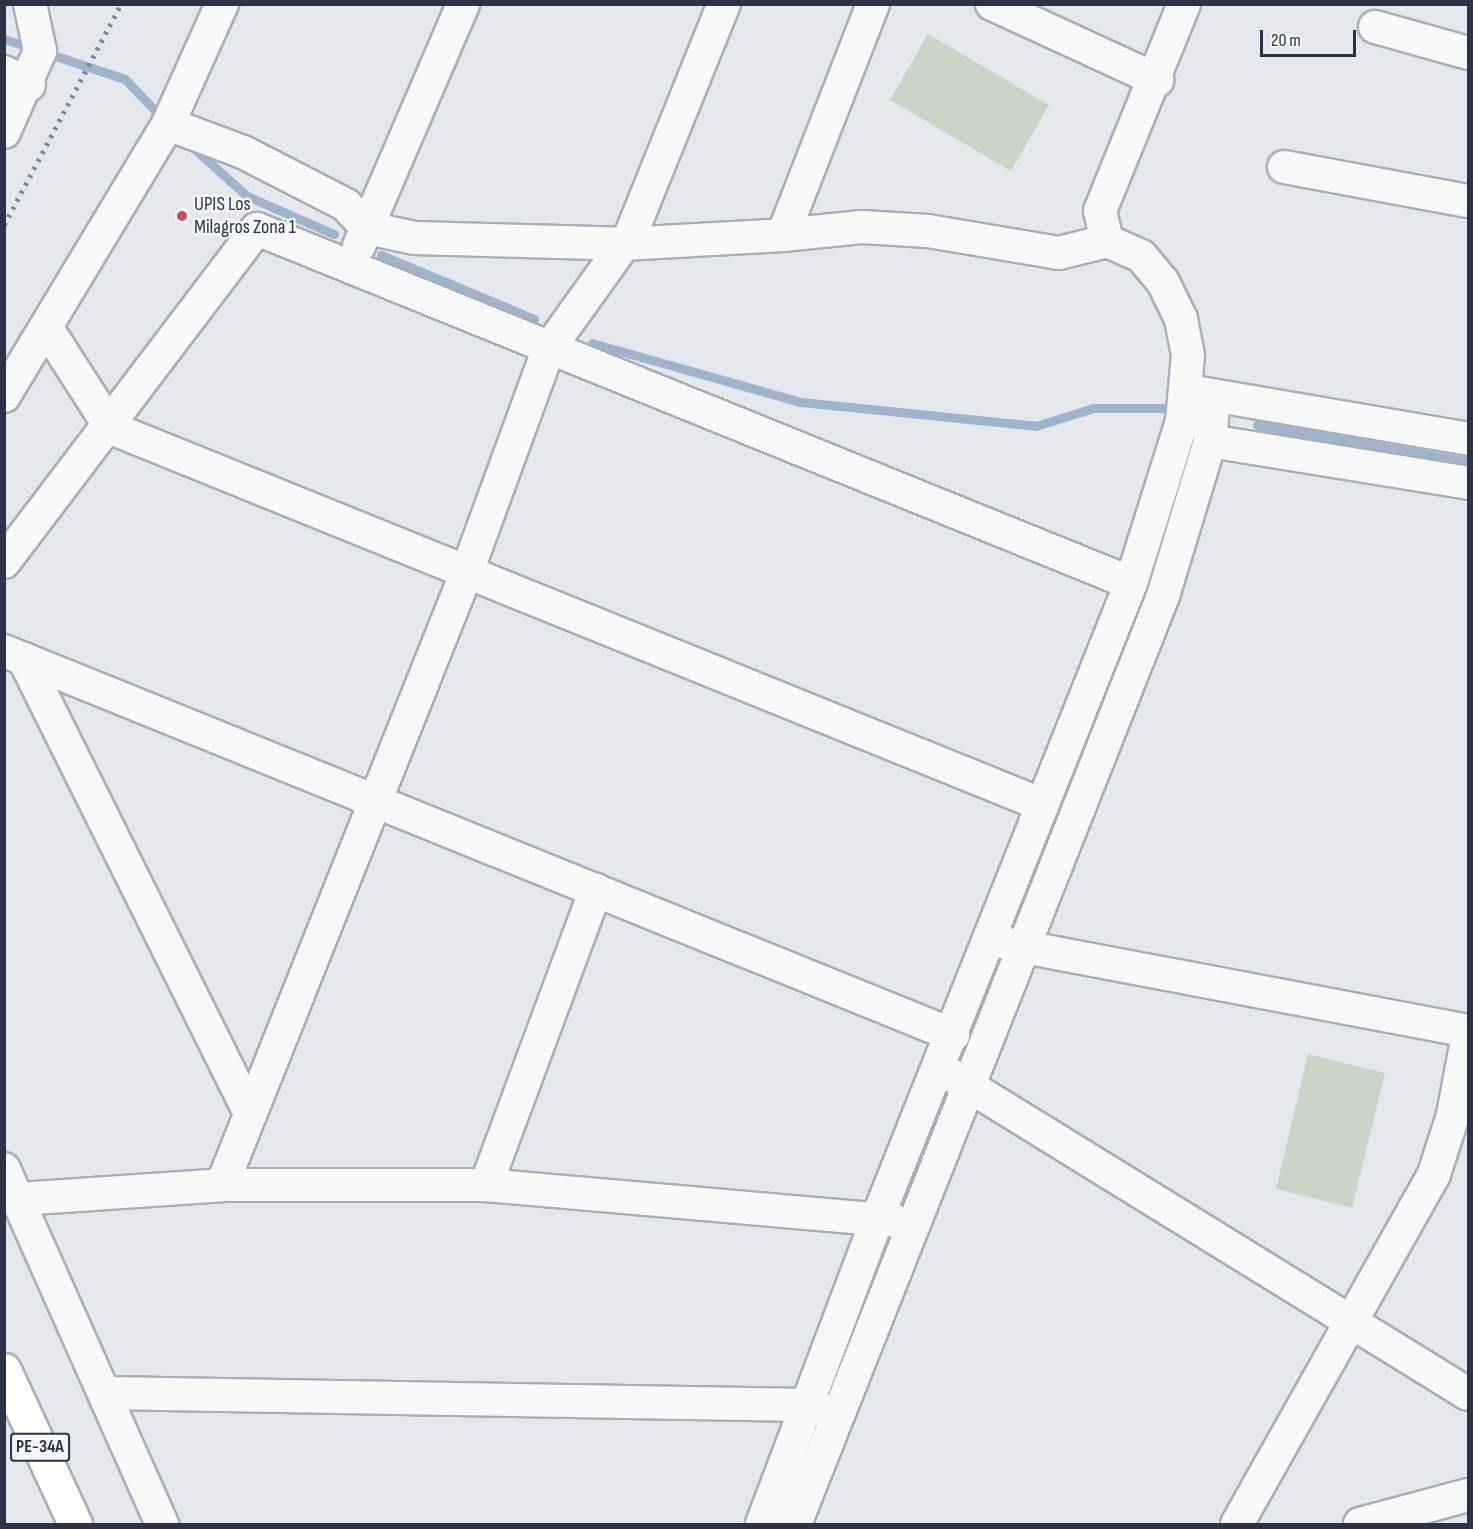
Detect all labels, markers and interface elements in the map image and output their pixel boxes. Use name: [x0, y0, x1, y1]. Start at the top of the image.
scale bar: [1263, 18, 1359, 56]
text: 20 m: [1271, 30, 1301, 51]
place label: UPIS Los Milagros Zona 1: [194, 192, 296, 239]
marker: UPIS Los Milagros Zona 1: [175, 209, 189, 223]
road number: PE-34A: [10, 1432, 70, 1462]

